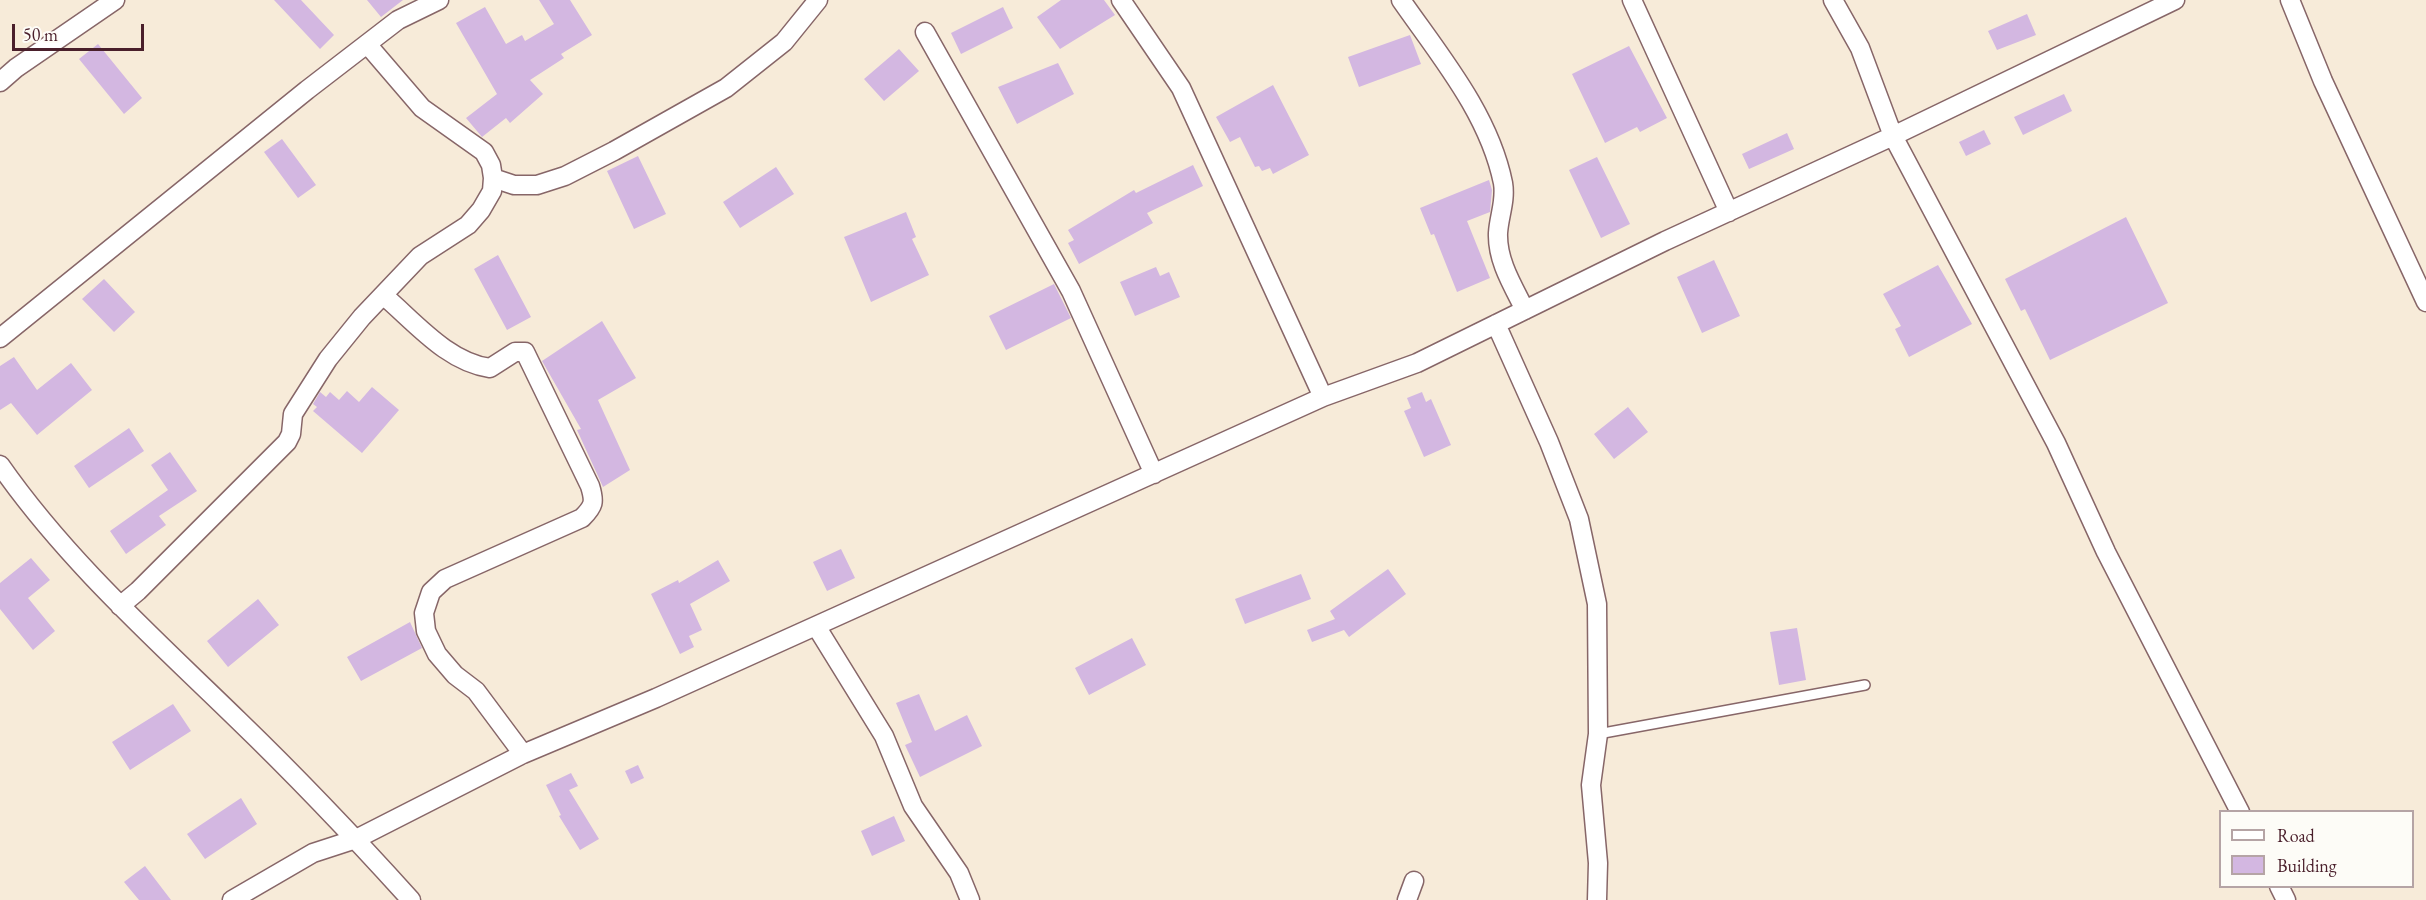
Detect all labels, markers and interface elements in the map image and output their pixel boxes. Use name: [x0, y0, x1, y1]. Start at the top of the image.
scale bar: [15, 12, 147, 50]
text: 50 m: [23, 23, 58, 46]
legend: [2219, 810, 2414, 888]
text: Road: [2277, 824, 2315, 847]
text: Building: [2277, 854, 2337, 877]

